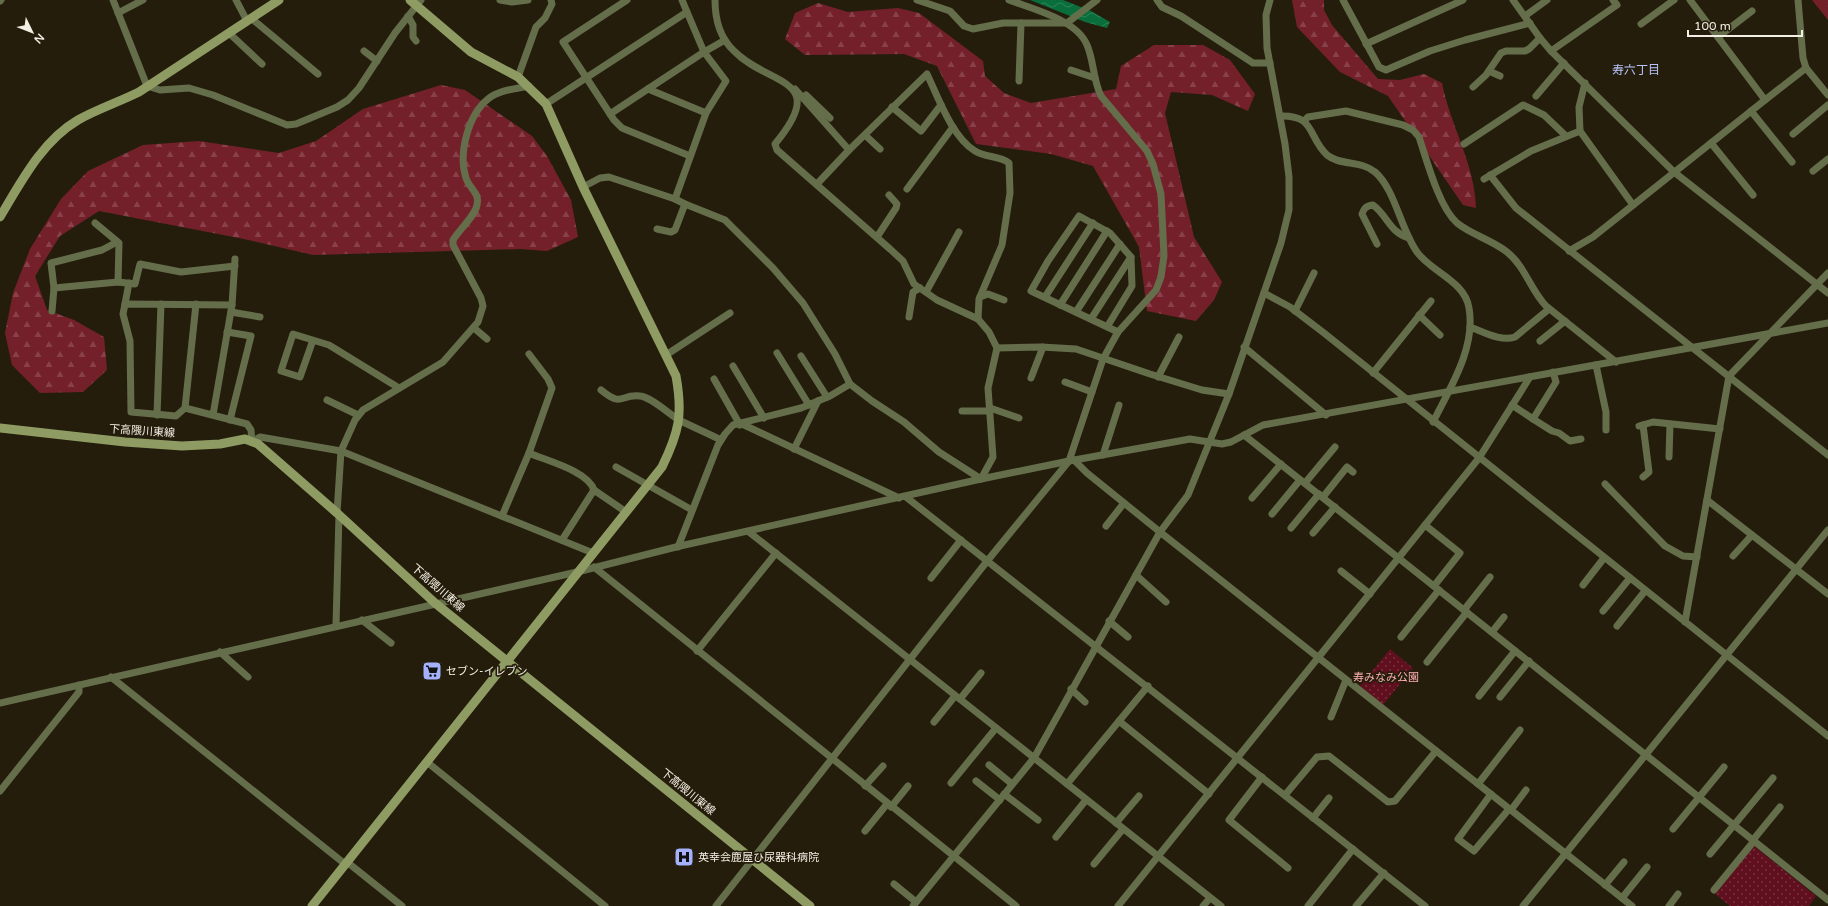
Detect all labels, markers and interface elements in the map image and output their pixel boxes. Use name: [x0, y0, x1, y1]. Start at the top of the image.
north arrow: [12, 12, 52, 52]
scale bar: [1688, 12, 1802, 38]
text: 100 m: [1694, 19, 1731, 33]
text: N: [31, 31, 47, 46]
district label: 寿六丁目: [1612, 63, 1660, 77]
street label: 下高隈川東線: [109, 422, 175, 440]
street label: 下高隈川東線: [409, 561, 467, 615]
supermarket icon: セブン-イレブン: [421, 660, 443, 682]
place label: セブン-イレブン: [446, 665, 528, 678]
park label: 寿みなみ公園: [1353, 671, 1419, 684]
street label: 下高隈川東線: [658, 766, 718, 818]
hospital icon: 英幸会鹿屋ひ尿器科病院: [673, 846, 695, 868]
place label: 英幸会鹿屋ひ尿器科病院: [698, 851, 819, 864]

